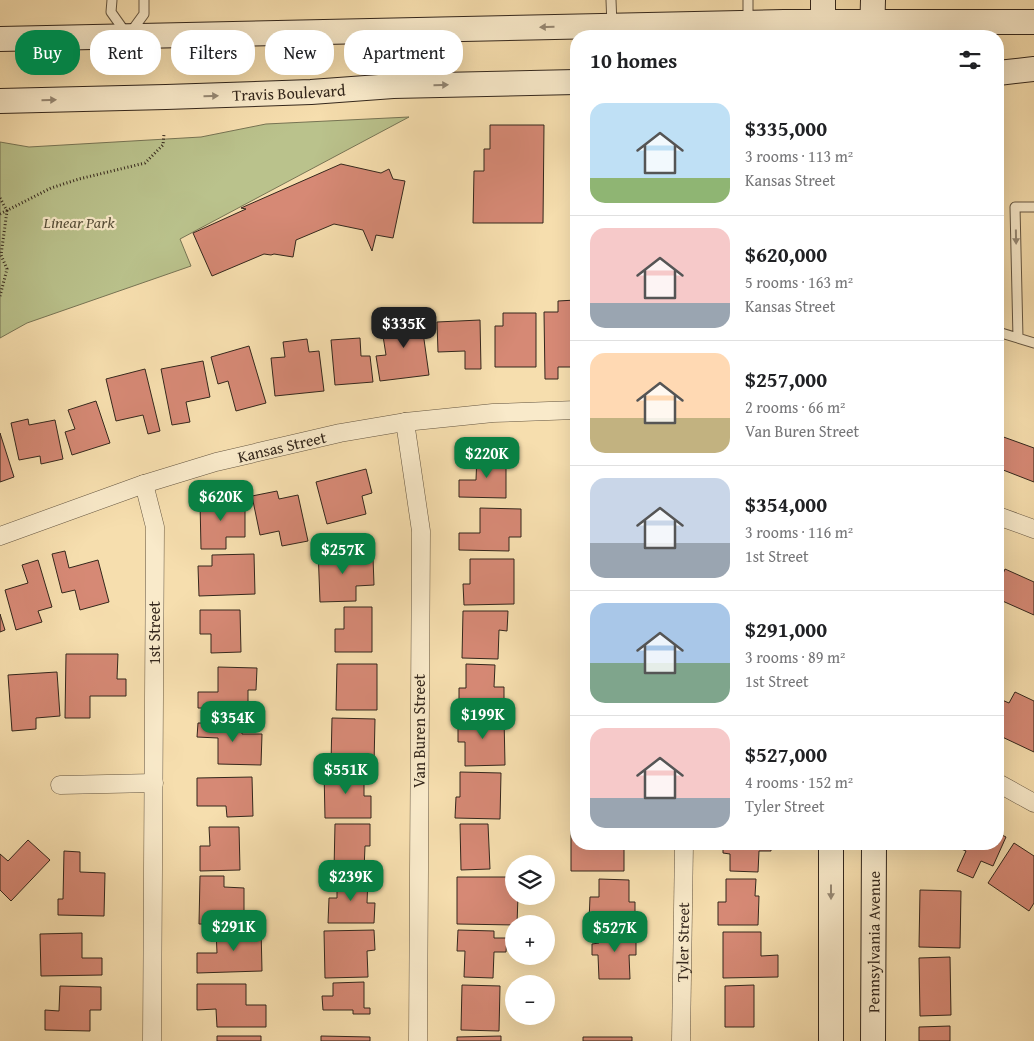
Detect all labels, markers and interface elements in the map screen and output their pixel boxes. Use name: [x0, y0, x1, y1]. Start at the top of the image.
one-way arrow: [538, 23, 554, 31]
chip: Buy: [15, 30, 80, 75]
chip: Rent: [90, 30, 161, 75]
chip: Filters: [171, 30, 255, 75]
chip: New: [265, 30, 334, 75]
chip: Apartment: [344, 30, 463, 75]
text: 10 homes: [590, 45, 677, 76]
icon: filters: [956, 46, 984, 74]
street label: Travis Boulevard: [232, 77, 347, 107]
one-way arrow: [434, 81, 450, 89]
one-way arrow: [203, 91, 219, 99]
one-way arrow: [41, 96, 57, 104]
text: $335,000: [745, 113, 827, 144]
icon: home: [630, 123, 690, 183]
text: 3 rooms · 113 m²: [745, 144, 853, 168]
text: Kansas Street: [745, 168, 835, 192]
park label: Linear Park: [43, 210, 115, 234]
one-way arrow: [1012, 230, 1020, 246]
text: $620,000: [745, 239, 827, 270]
icon: home: [630, 248, 690, 308]
text: 5 rooms · 163 m²: [745, 270, 853, 294]
text: Kansas Street: [745, 294, 835, 318]
pin: $335K: [369, 306, 439, 349]
text: $335K: [382, 311, 426, 335]
text: $257,000: [745, 364, 827, 395]
icon: home: [630, 373, 690, 433]
text: 2 rooms · 66 m²: [745, 395, 845, 419]
text: Van Buren Street: [745, 419, 859, 443]
street label: Kansas Street: [235, 425, 329, 469]
pin: $220K: [452, 436, 522, 479]
text: $220K: [465, 441, 509, 465]
pin: $620K: [186, 480, 256, 522]
text: $620K: [199, 484, 243, 508]
text: $354,000: [745, 489, 827, 520]
icon: home: [630, 498, 690, 558]
text: 3 rooms · 116 m²: [745, 520, 853, 544]
pin: $257K: [308, 532, 378, 575]
text: $257K: [321, 537, 365, 561]
text: 1st Street: [745, 544, 809, 568]
street label: 1st Street: [142, 601, 166, 665]
text: $291,000: [745, 614, 827, 645]
icon: home: [630, 623, 690, 683]
text: 3 rooms · 89 m²: [745, 645, 845, 669]
text: 1st Street: [745, 669, 809, 693]
street label: Van Buren Street: [407, 674, 431, 788]
pin: $199K: [448, 698, 518, 740]
pin: $354K: [198, 700, 268, 743]
text: $199K: [461, 702, 505, 726]
text: $354K: [211, 705, 255, 729]
text: $527,000: [745, 739, 827, 770]
icon: home: [630, 748, 690, 808]
pin: $551K: [311, 752, 381, 795]
text: $551K: [324, 757, 368, 781]
text: 4 rooms · 152 m²: [745, 770, 853, 794]
text: Tyler Street: [745, 794, 825, 818]
map controls: [505, 855, 555, 1025]
button: layers: [505, 855, 555, 905]
pin: $239K: [316, 860, 386, 902]
text: $239K: [329, 864, 373, 888]
street label: Pennsylvania Avenue: [861, 871, 886, 1013]
one-way arrow: [827, 885, 835, 901]
street label: Tyler Street: [670, 902, 695, 982]
pin: $291K: [199, 910, 269, 952]
pin: $527K: [580, 910, 650, 953]
text: $291K: [212, 914, 256, 938]
button: +: [505, 915, 555, 965]
text: $527K: [593, 915, 637, 939]
button: −: [505, 975, 555, 1025]

